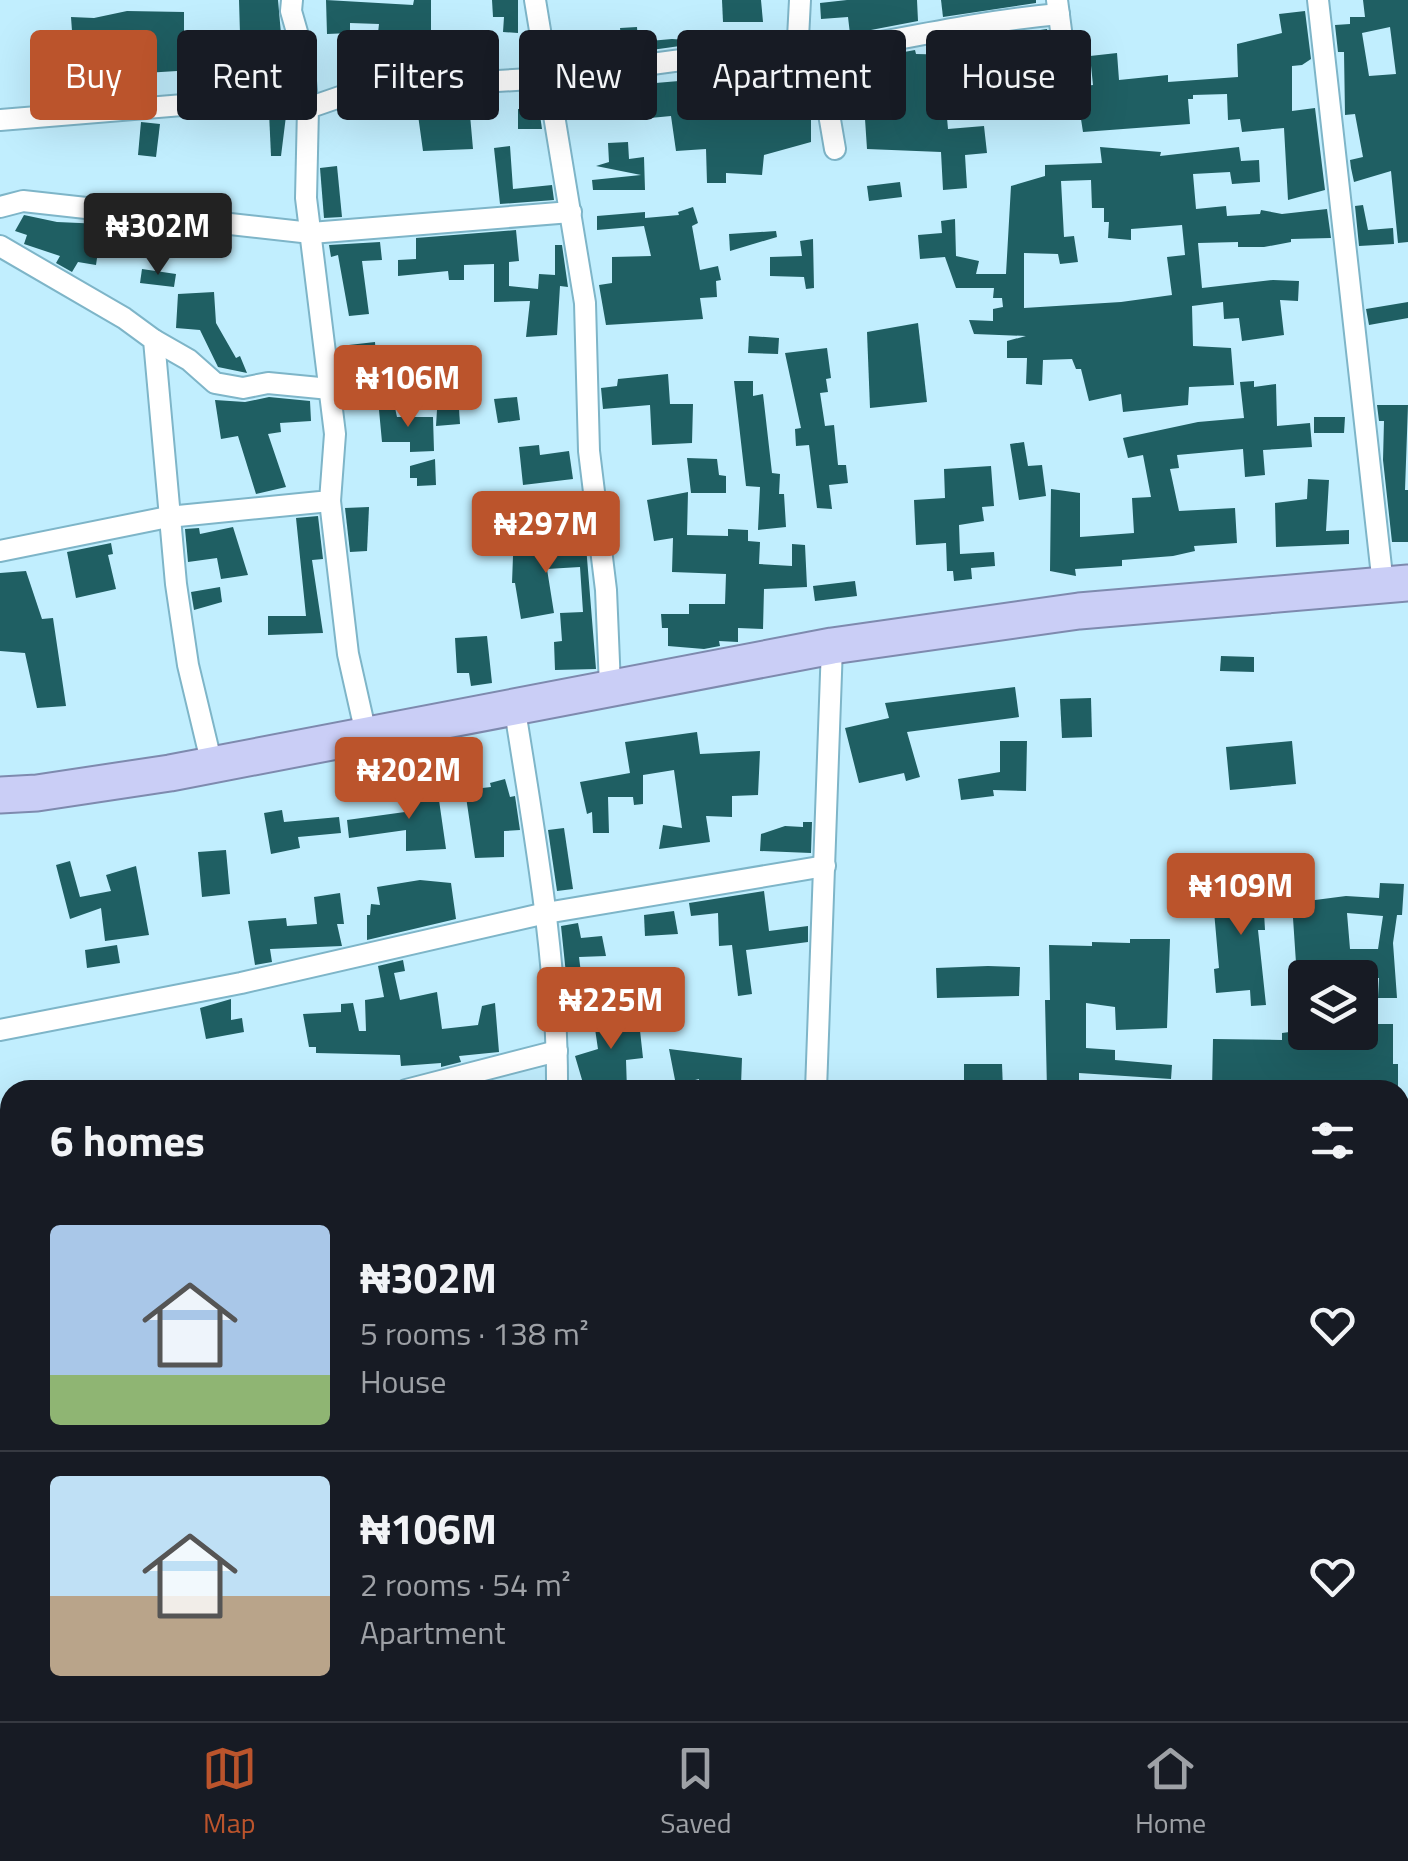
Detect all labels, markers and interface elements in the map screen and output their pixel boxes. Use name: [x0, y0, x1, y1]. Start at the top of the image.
chip: Buy: [30, 30, 157, 120]
chip: Rent: [177, 30, 317, 120]
chip: Filters: [337, 30, 499, 120]
chip: New: [519, 30, 657, 120]
chip: Apartment: [677, 30, 906, 120]
chip: House: [926, 30, 1091, 120]
pin: ₦302M: [88, 193, 228, 278]
text: ₦302M: [106, 201, 210, 249]
pin: ₦106M: [338, 345, 478, 430]
text: ₦106M: [356, 353, 460, 401]
pin: ₦297M: [476, 491, 616, 576]
text: ₦297M: [494, 499, 598, 547]
pin: ₦202M: [339, 737, 479, 822]
text: ₦202M: [357, 745, 461, 793]
pin: ₦109M: [1171, 853, 1311, 938]
text: ₦109M: [1189, 861, 1293, 909]
map controls: [1288, 960, 1378, 1050]
button: layers: [1288, 960, 1378, 1050]
pin: ₦225M: [541, 967, 681, 1052]
text: ₦225M: [559, 975, 663, 1023]
text: 6 homes: [50, 1108, 205, 1172]
icon: filters: [1305, 1113, 1360, 1168]
text: ₦302M: [360, 1245, 497, 1309]
icon: home: [130, 1265, 250, 1385]
icon: heart: [1305, 1298, 1360, 1353]
text: 5 rooms · 138 m²: [360, 1309, 589, 1357]
text: House: [360, 1357, 446, 1405]
text: ₦106M: [360, 1496, 497, 1560]
icon: home: [130, 1516, 250, 1636]
icon: heart: [1305, 1549, 1360, 1604]
text: 2 rooms · 54 m²: [360, 1560, 571, 1608]
text: Apartment: [360, 1608, 506, 1656]
tab: Map: [202, 1741, 257, 1844]
tab: Saved: [660, 1741, 732, 1844]
tab: Home: [1135, 1741, 1206, 1844]

